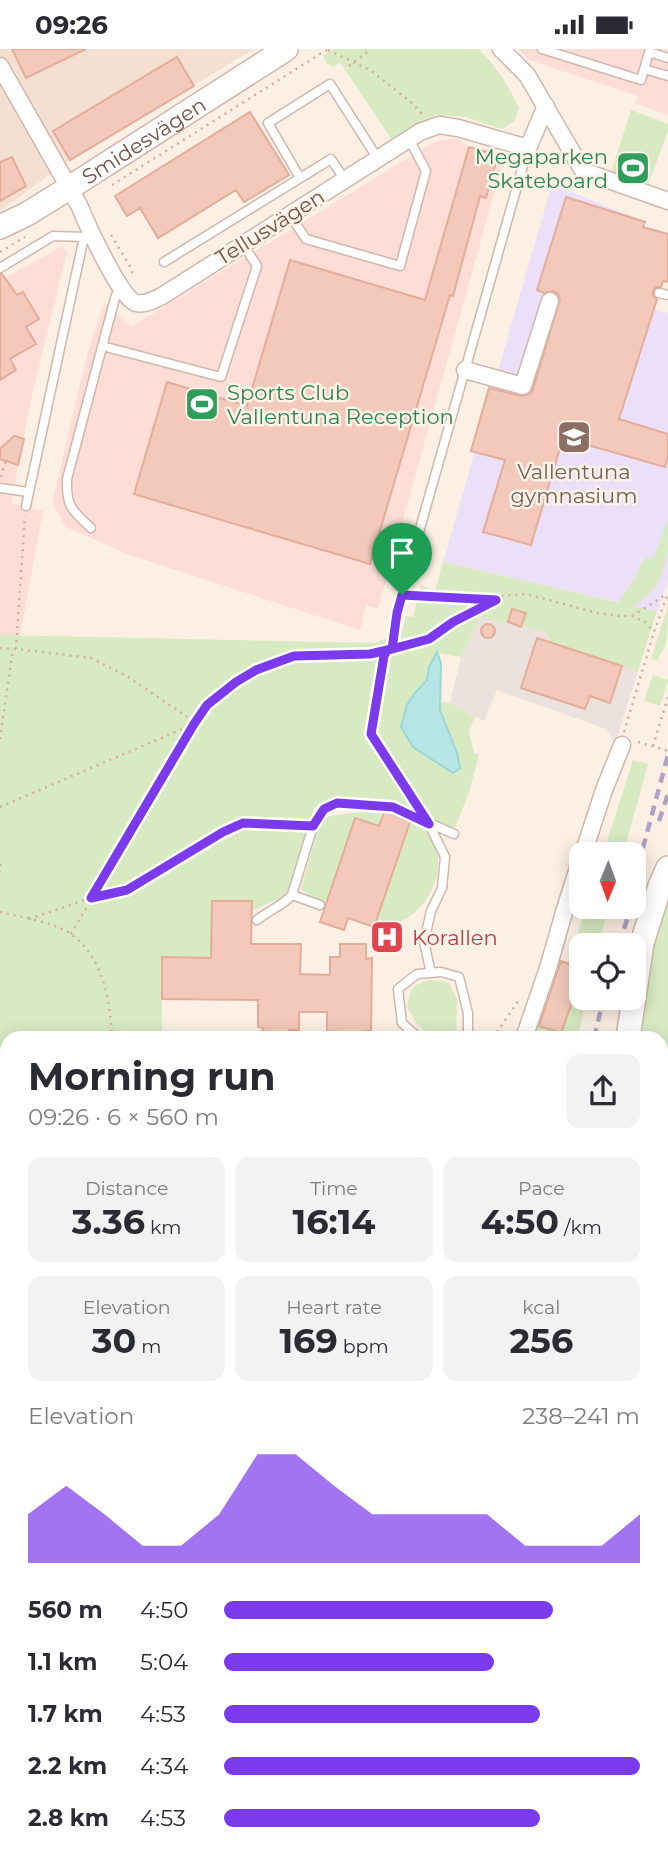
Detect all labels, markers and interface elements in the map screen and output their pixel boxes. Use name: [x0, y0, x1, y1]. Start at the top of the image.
text: 09:26: [35, 9, 108, 41]
street label: Smidesvägen: [77, 91, 210, 189]
place label: Megaparken Skateboard: [475, 144, 608, 193]
sports icon: Megaparken Skateboard: [614, 149, 652, 187]
street label: Tellusvägen: [211, 184, 329, 270]
place label: Sports Club Vallentuna Reception: [227, 380, 454, 429]
sports icon: Sports Club Vallentuna Reception: [183, 385, 221, 423]
school or university icon: Vallentuna gymnasium: [555, 418, 593, 456]
place label: Vallentuna gymnasium: [511, 459, 637, 508]
pin: [372, 523, 432, 595]
icon: arrive: [383, 534, 421, 572]
north arrow: [569, 842, 646, 919]
map controls: [569, 842, 646, 1010]
hospital icon: Korallen: [368, 918, 406, 956]
place label: Korallen: [412, 925, 498, 950]
button: locate: [569, 933, 646, 1010]
text: Morning run: [28, 1053, 276, 1100]
button: share: [566, 1054, 640, 1128]
text: 09:26 · 6 × 560 m: [28, 1103, 219, 1131]
text: Distance: [85, 1177, 168, 1200]
text: Time: [310, 1177, 358, 1200]
text: Pace: [518, 1177, 565, 1200]
text: 3.36: [72, 1200, 145, 1243]
text: 16:14: [292, 1200, 376, 1243]
text: 4:50: [481, 1200, 559, 1243]
text: km: [145, 1216, 181, 1239]
text: /km: [559, 1216, 602, 1239]
text: Elevation: [83, 1296, 171, 1319]
text: Heart rate: [286, 1296, 382, 1319]
text: kcal: [522, 1296, 560, 1319]
text: 30: [92, 1319, 136, 1362]
text: 169: [279, 1319, 338, 1362]
text: 256: [509, 1319, 573, 1362]
text: m: [136, 1335, 161, 1358]
text: bpm: [338, 1335, 389, 1358]
text: Elevation: [28, 1402, 134, 1430]
text: 238–241 m: [522, 1402, 640, 1430]
text: 560 m: [28, 1596, 103, 1624]
text: 4:50: [140, 1596, 188, 1624]
text: 1.1 km: [28, 1648, 97, 1676]
text: 5:04: [140, 1648, 188, 1676]
text: 1.7 km: [28, 1700, 103, 1728]
text: 4:53: [140, 1700, 186, 1728]
text: 2.2 km: [28, 1752, 107, 1780]
text: 4:34: [140, 1752, 188, 1780]
text: 2.8 km: [28, 1804, 109, 1832]
text: 4:53: [140, 1804, 186, 1832]

